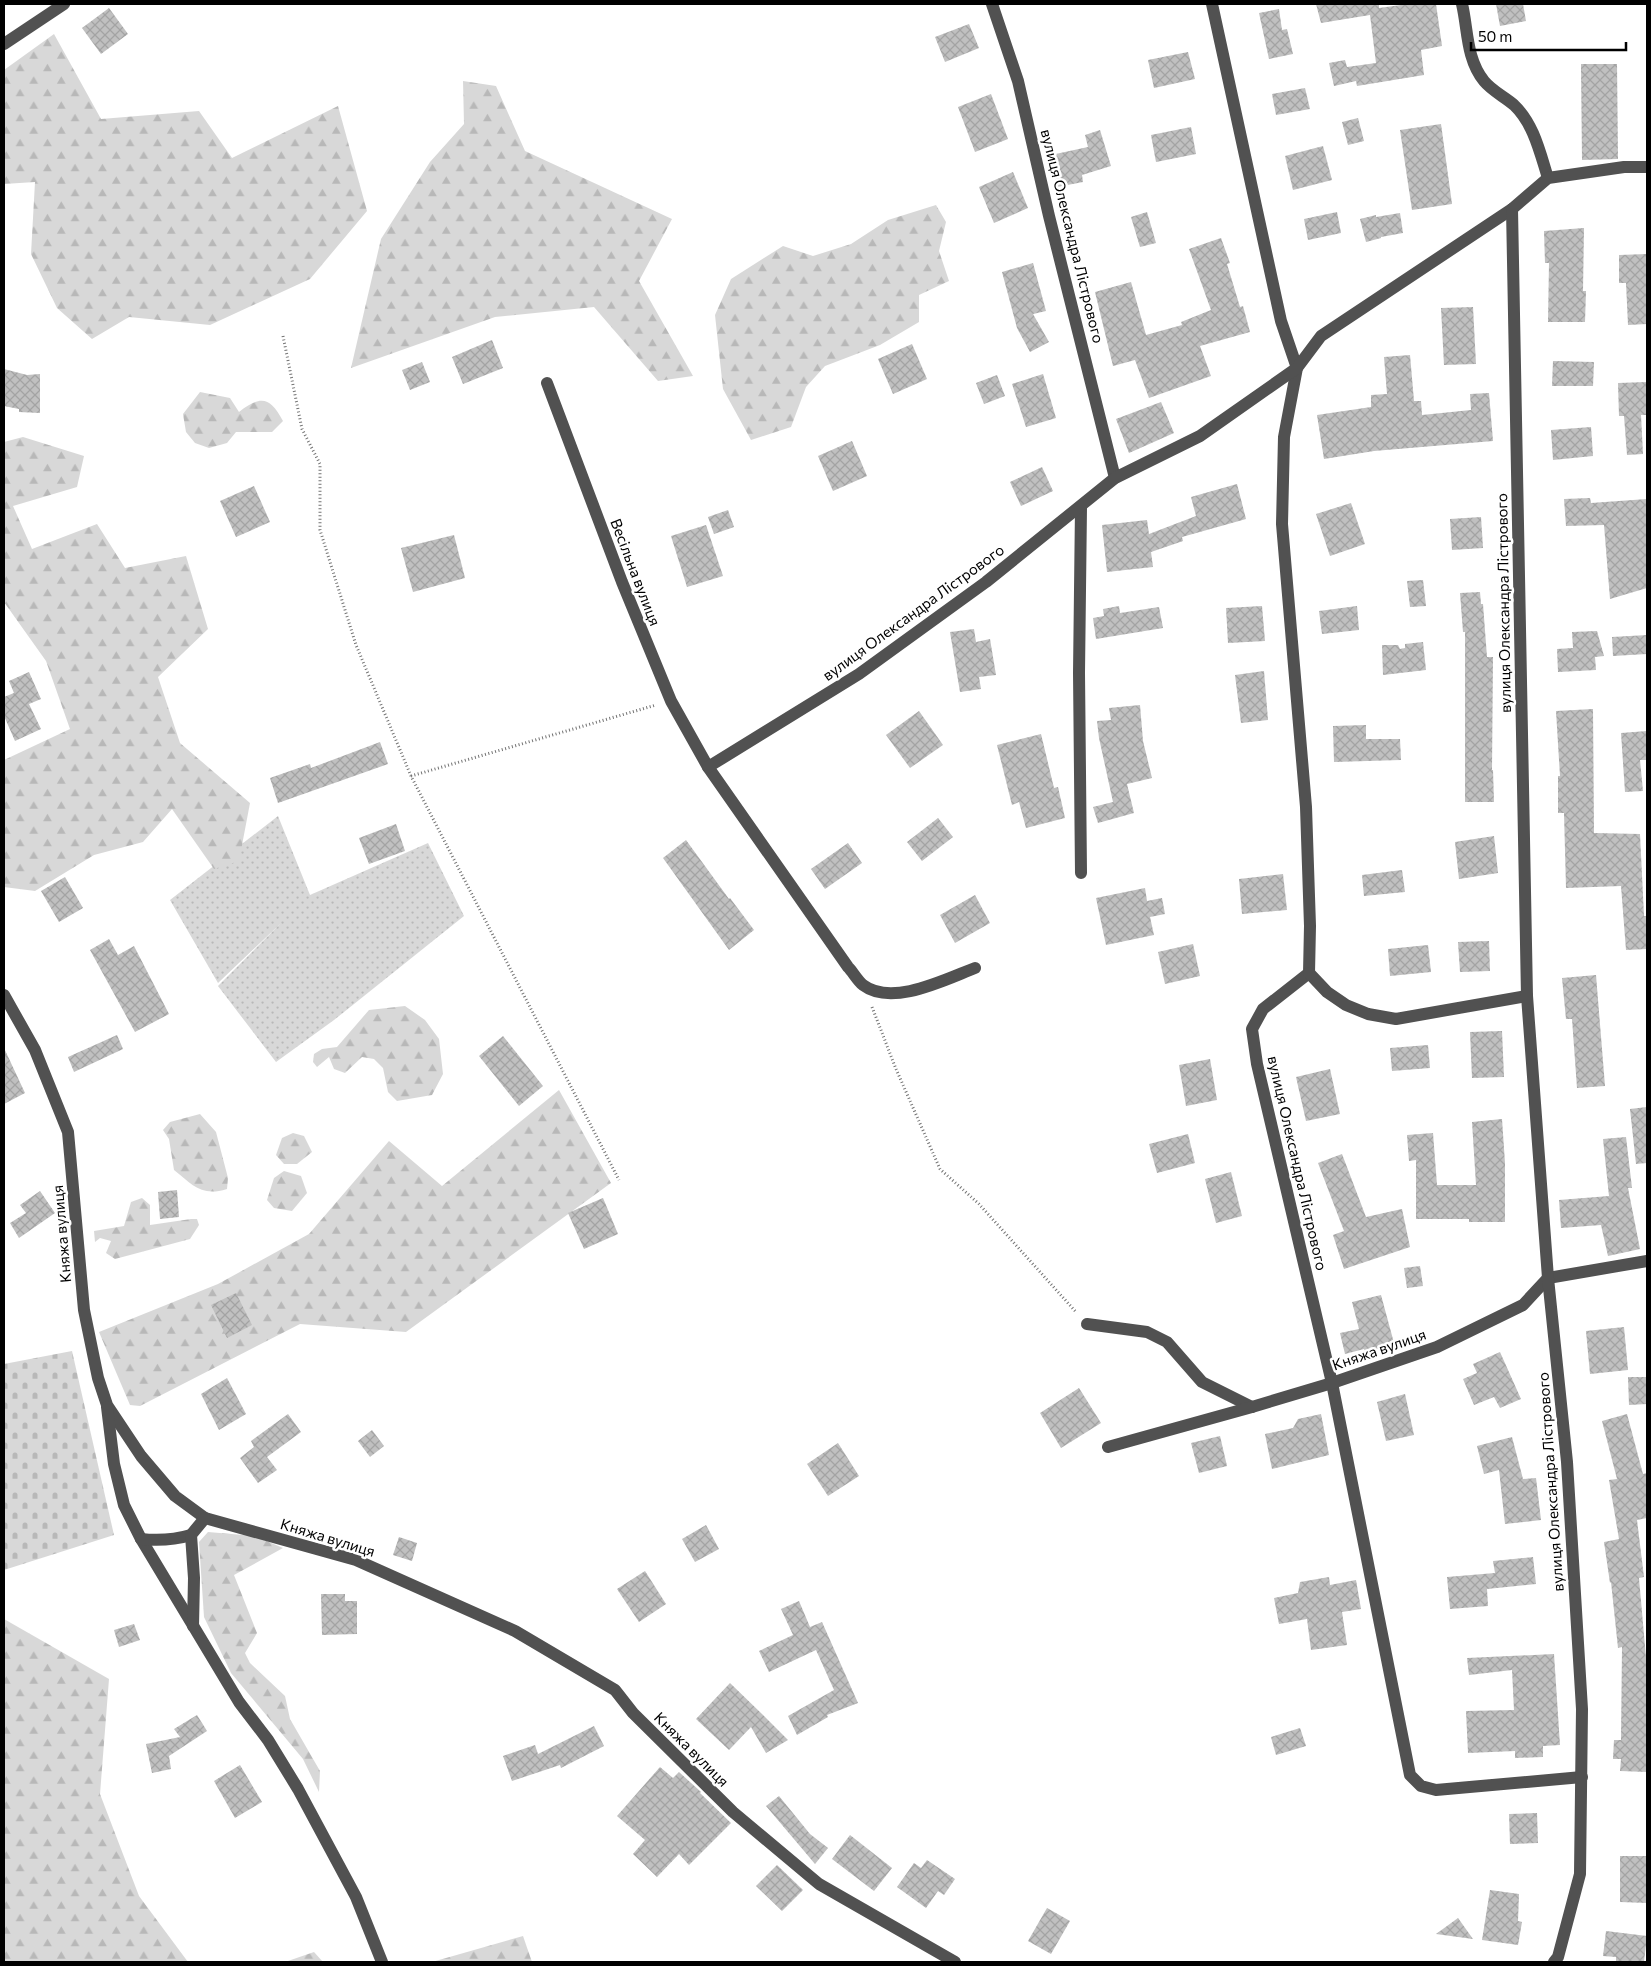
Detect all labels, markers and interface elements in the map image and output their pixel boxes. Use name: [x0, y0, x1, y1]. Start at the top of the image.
scale bar: [1471, 20, 1626, 52]
text: 50 m: [1478, 27, 1512, 45]
street label: вулиця Олександра Лістрового: [1038, 127, 1108, 345]
street label: вулиця Олександра Лістрового: [1492, 493, 1514, 713]
street label: Весільна вулиця: [607, 516, 665, 628]
street label: вулиця Олександра Лістрового: [819, 540, 1007, 684]
street label: вулиця Олександра Лістрового: [1265, 1054, 1332, 1272]
street label: Княжа вулиця: [48, 1184, 74, 1284]
street label: Княжа вулиця: [1330, 1325, 1428, 1373]
street label: вулиця Олександра Лістрового: [1533, 1372, 1567, 1592]
street label: Княжа вулиця: [278, 1514, 378, 1560]
street label: Княжа вулиця: [651, 1708, 733, 1790]

